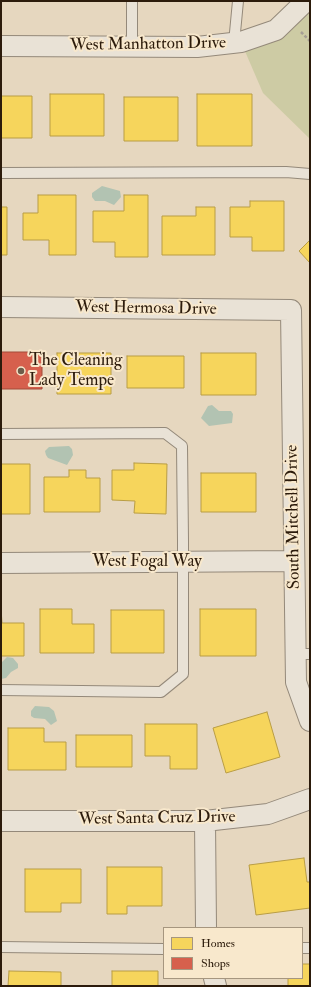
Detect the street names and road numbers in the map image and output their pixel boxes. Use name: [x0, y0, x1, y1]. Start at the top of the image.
street label: West Manhatton Drive: [70, 33, 226, 57]
street label: West Hermosa Drive: [75, 298, 217, 320]
street label: South Mitchell Drive: [283, 444, 305, 590]
street label: West Fogal Way: [92, 552, 202, 572]
street label: West Santa Cruz Drive: [78, 807, 236, 831]

